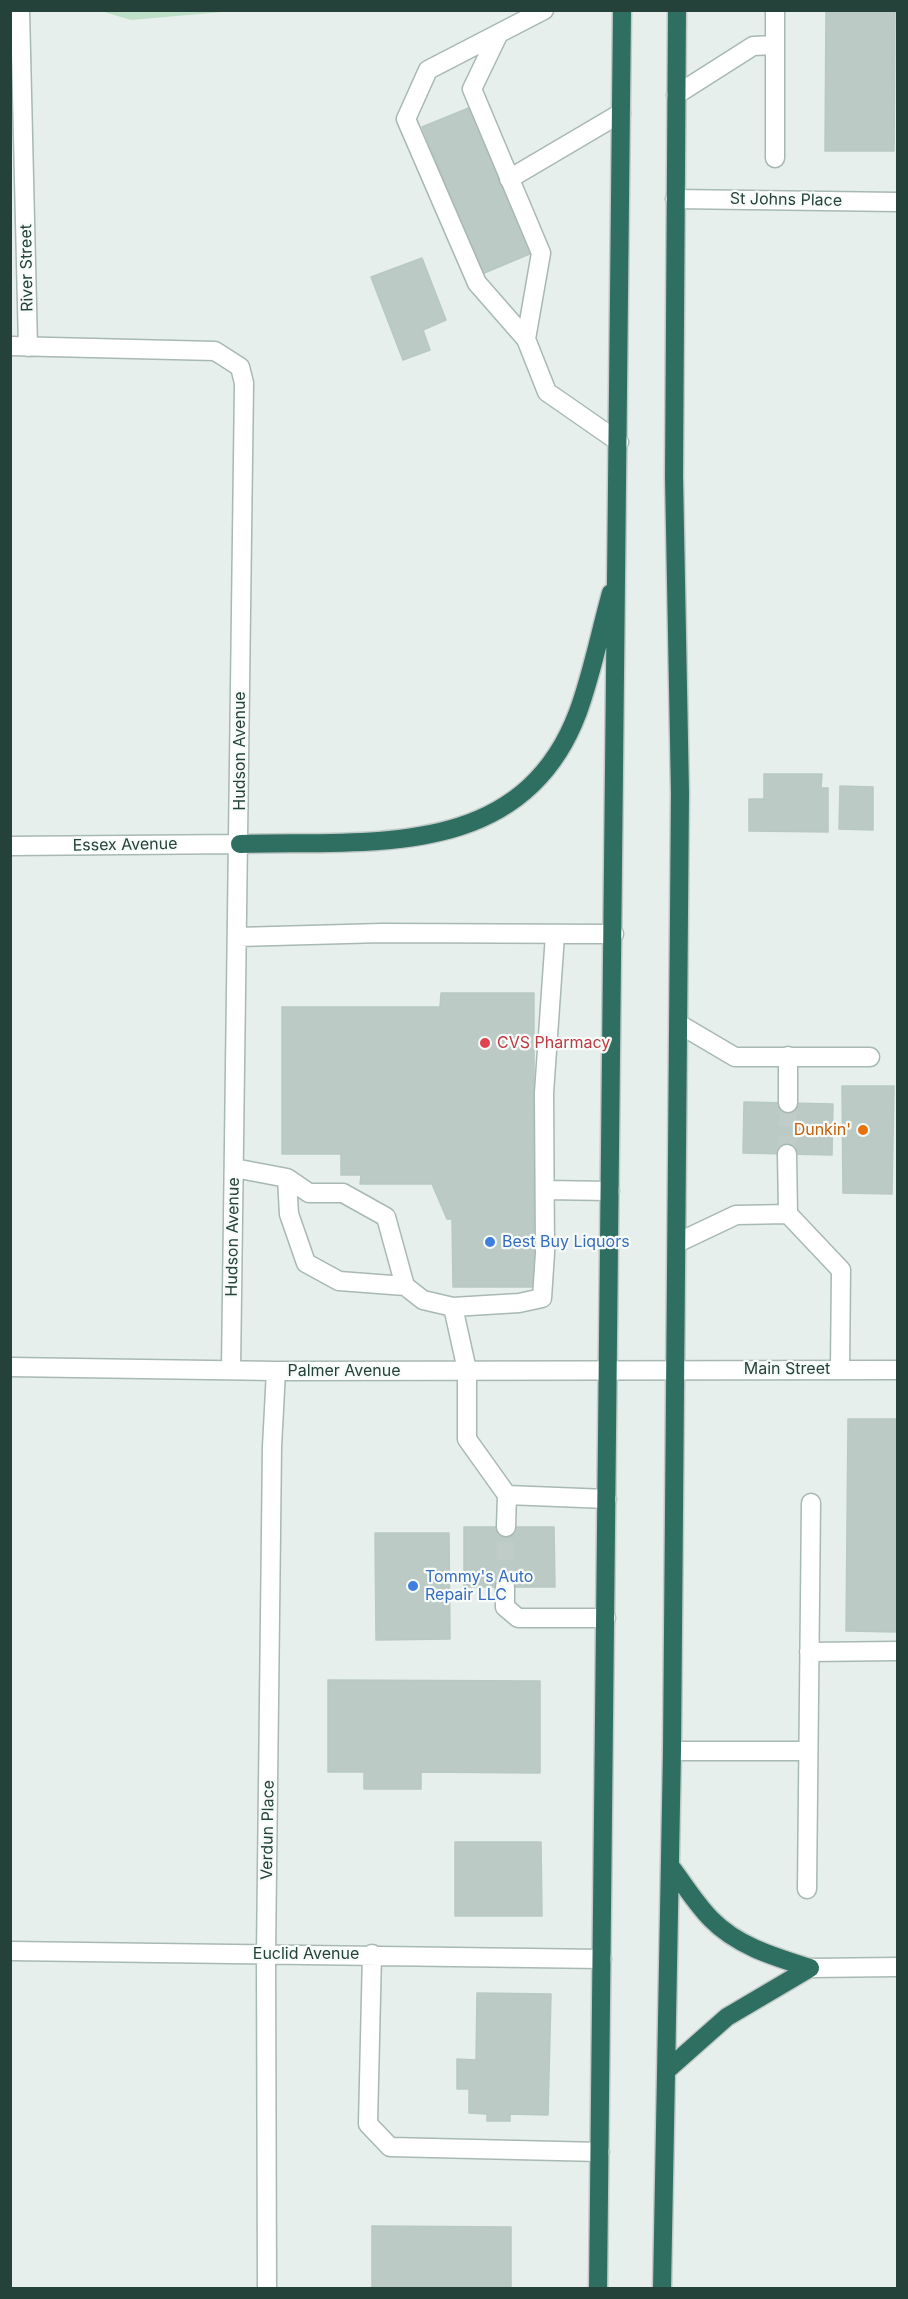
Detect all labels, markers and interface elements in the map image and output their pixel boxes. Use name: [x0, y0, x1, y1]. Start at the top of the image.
street label: St Johns Place: [730, 189, 842, 211]
street label: River Street: [17, 224, 37, 312]
street label: Hudson Avenue: [230, 691, 250, 811]
street label: Essex Avenue: [72, 834, 178, 856]
place label: CVS Pharmacy: [497, 1033, 610, 1053]
marker: CVS Pharmacy: [478, 1036, 492, 1050]
place label: Dunkin': [794, 1120, 851, 1140]
marker: Dunkin': [856, 1123, 870, 1137]
street label: Hudson Avenue: [222, 1177, 244, 1297]
place label: Best Buy Liquors: [502, 1232, 630, 1252]
marker: Best Buy Liquors: [483, 1235, 497, 1249]
street label: Main Street: [744, 1359, 830, 1379]
street label: Palmer Avenue: [287, 1361, 401, 1381]
place label: Tommy's Auto Repair LLC: [425, 1567, 533, 1605]
marker: Tommy's Auto Repair LLC: [406, 1579, 420, 1593]
street label: Verdun Place: [258, 1780, 278, 1880]
street label: Euclid Avenue: [253, 1944, 359, 1964]

